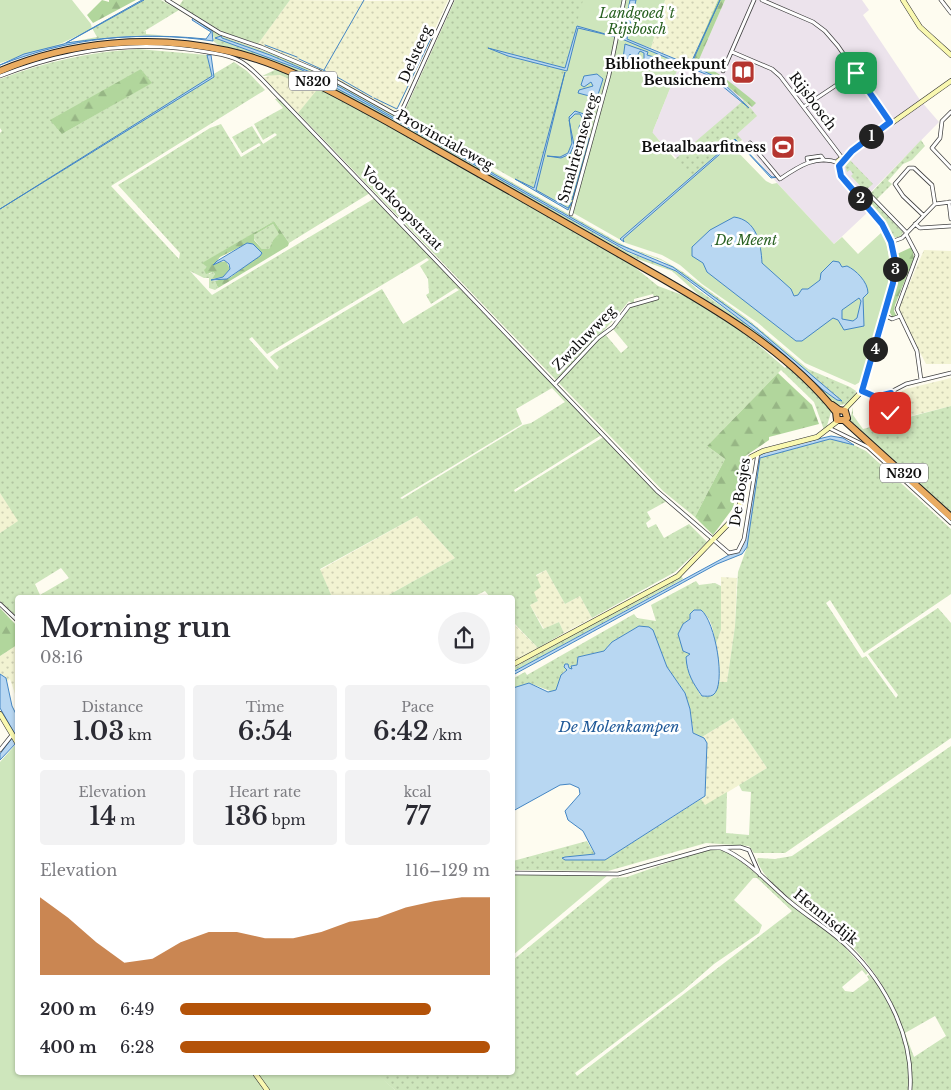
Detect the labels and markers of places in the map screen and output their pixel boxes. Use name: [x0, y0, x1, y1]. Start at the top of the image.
pin: [835, 52, 877, 94]
place label: Bibliotheekpunt Beusichem: [605, 55, 727, 89]
library icon: Bibliotheekpunt Beusichem: [730, 59, 756, 85]
pin: 1: [858, 124, 884, 148]
sports icon: Betaalbaarfitness: [770, 134, 796, 160]
place label: Betaalbaarfitness: [641, 138, 766, 156]
pin: 2: [848, 186, 872, 210]
pin: 3: [882, 256, 908, 282]
pin: 4: [862, 336, 888, 362]
pin: [869, 392, 911, 434]

